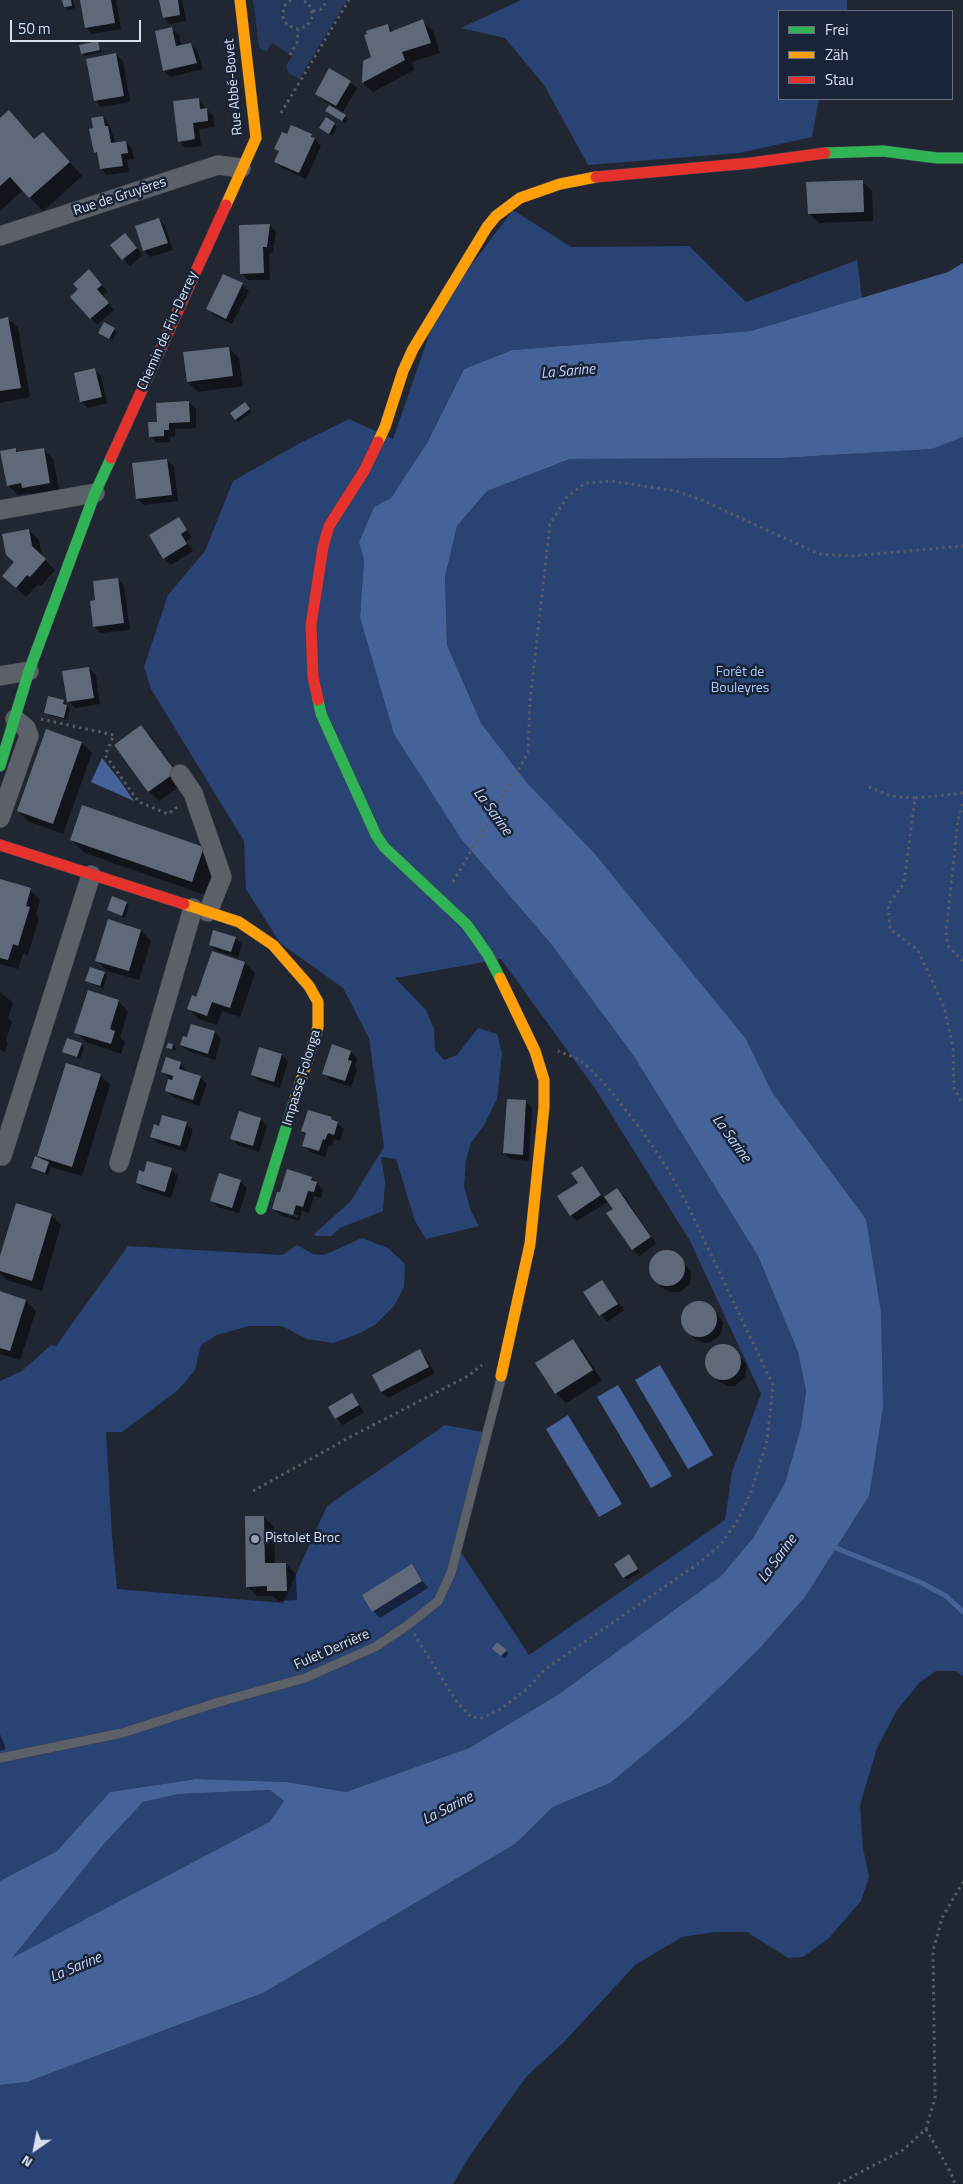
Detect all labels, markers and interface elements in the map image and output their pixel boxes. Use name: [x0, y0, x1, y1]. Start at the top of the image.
scale bar: [12, 10, 144, 42]
legend: [778, 10, 953, 100]
text: 50 m: [18, 17, 51, 40]
text: Frei: [825, 18, 848, 41]
street label: Rue Abbé-Bovet: [221, 38, 247, 136]
text: Zäh: [825, 43, 849, 66]
text: Stau: [825, 68, 854, 91]
street label: Rue de Gruyères: [71, 174, 169, 220]
street label: Chemin de Fin-Derrey: [134, 269, 202, 393]
water label: La Sarine: [540, 361, 596, 383]
park label: Forêt de Bouleyres: [711, 665, 769, 698]
water label: La Sarine: [469, 785, 515, 839]
street label: Impasse Folonga: [279, 1028, 325, 1128]
water label: La Sarine: [708, 1112, 754, 1166]
place label: Pistolet Broc: [265, 1531, 340, 1547]
water label: La Sarine: [755, 1532, 801, 1586]
marker: Pistolet Broc: [249, 1533, 261, 1545]
street label: Fulet Derrière: [292, 1626, 372, 1674]
water label: La Sarine: [420, 1789, 476, 1829]
water label: La Sarine: [47, 1949, 105, 1987]
north arrow: [10, 2124, 60, 2174]
text: N: [17, 2151, 36, 2173]

